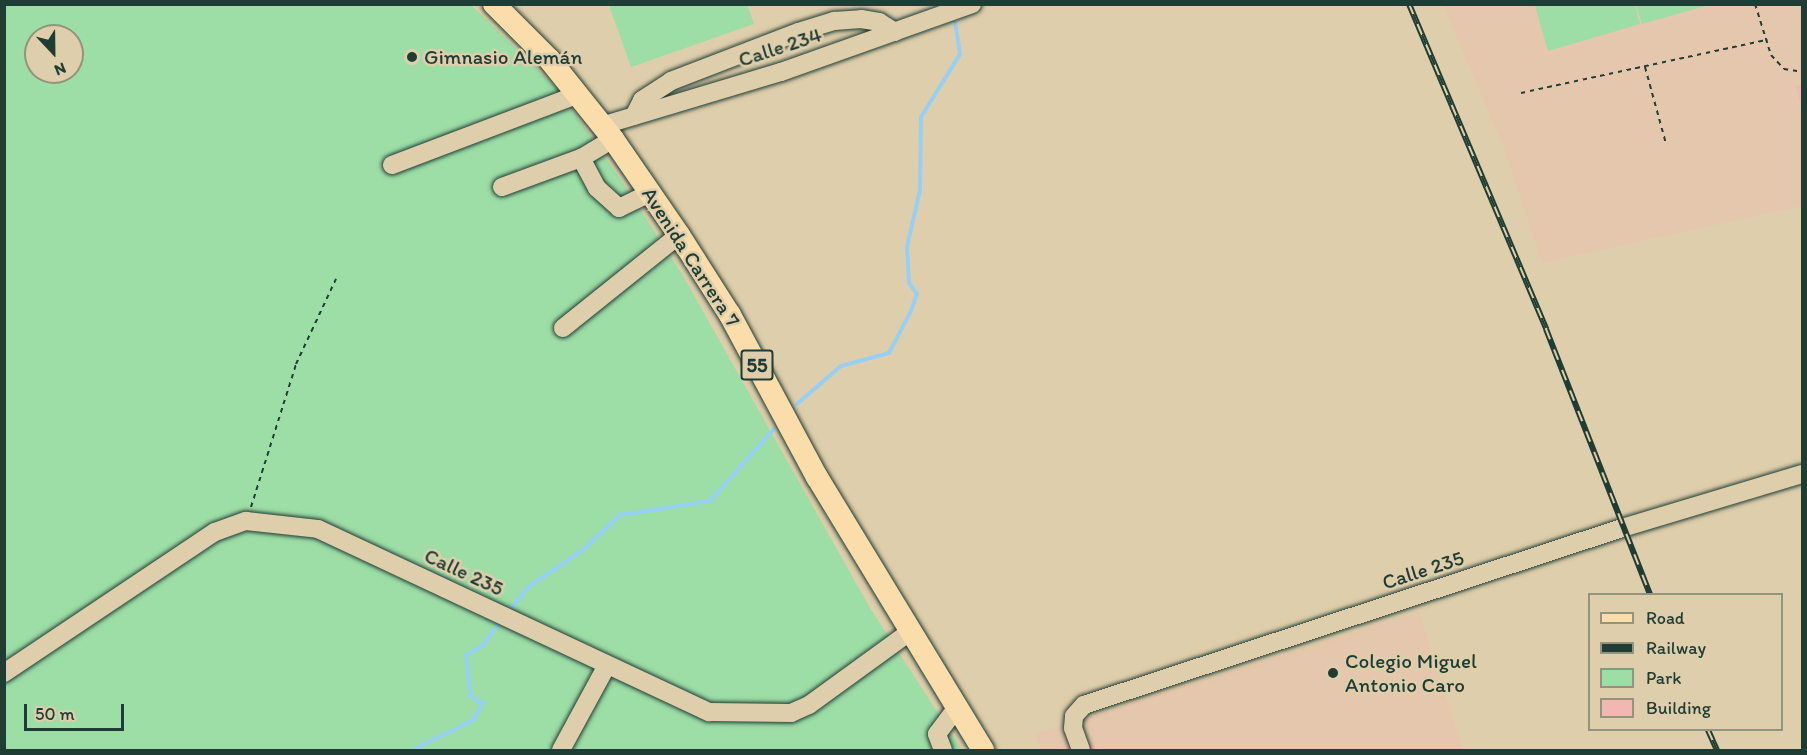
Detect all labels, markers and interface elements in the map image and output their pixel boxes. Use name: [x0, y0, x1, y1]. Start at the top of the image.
street label: Calle 234: [735, 22, 825, 72]
north arrow: [24, 24, 84, 84]
place label: Gimnasio Alemán: [424, 44, 582, 70]
marker: Gimnasio Alemán: [405, 50, 419, 64]
text: N: [52, 58, 69, 80]
street label: Avenida Carrera 7: [636, 182, 746, 332]
road number: 55: [740, 348, 774, 382]
street label: Calle 235: [420, 543, 508, 601]
street label: Calle 235: [1379, 545, 1467, 595]
legend: [1588, 593, 1783, 731]
text: Road: [1646, 607, 1685, 629]
text: Railway: [1646, 637, 1706, 659]
place label: Colegio Miguel Antonio Caro: [1345, 648, 1477, 698]
marker: Colegio Miguel Antonio Caro: [1326, 666, 1340, 680]
text: Park: [1646, 667, 1681, 689]
scale bar: [27, 692, 128, 730]
text: Building: [1646, 697, 1711, 719]
text: 50 m: [35, 703, 75, 725]

